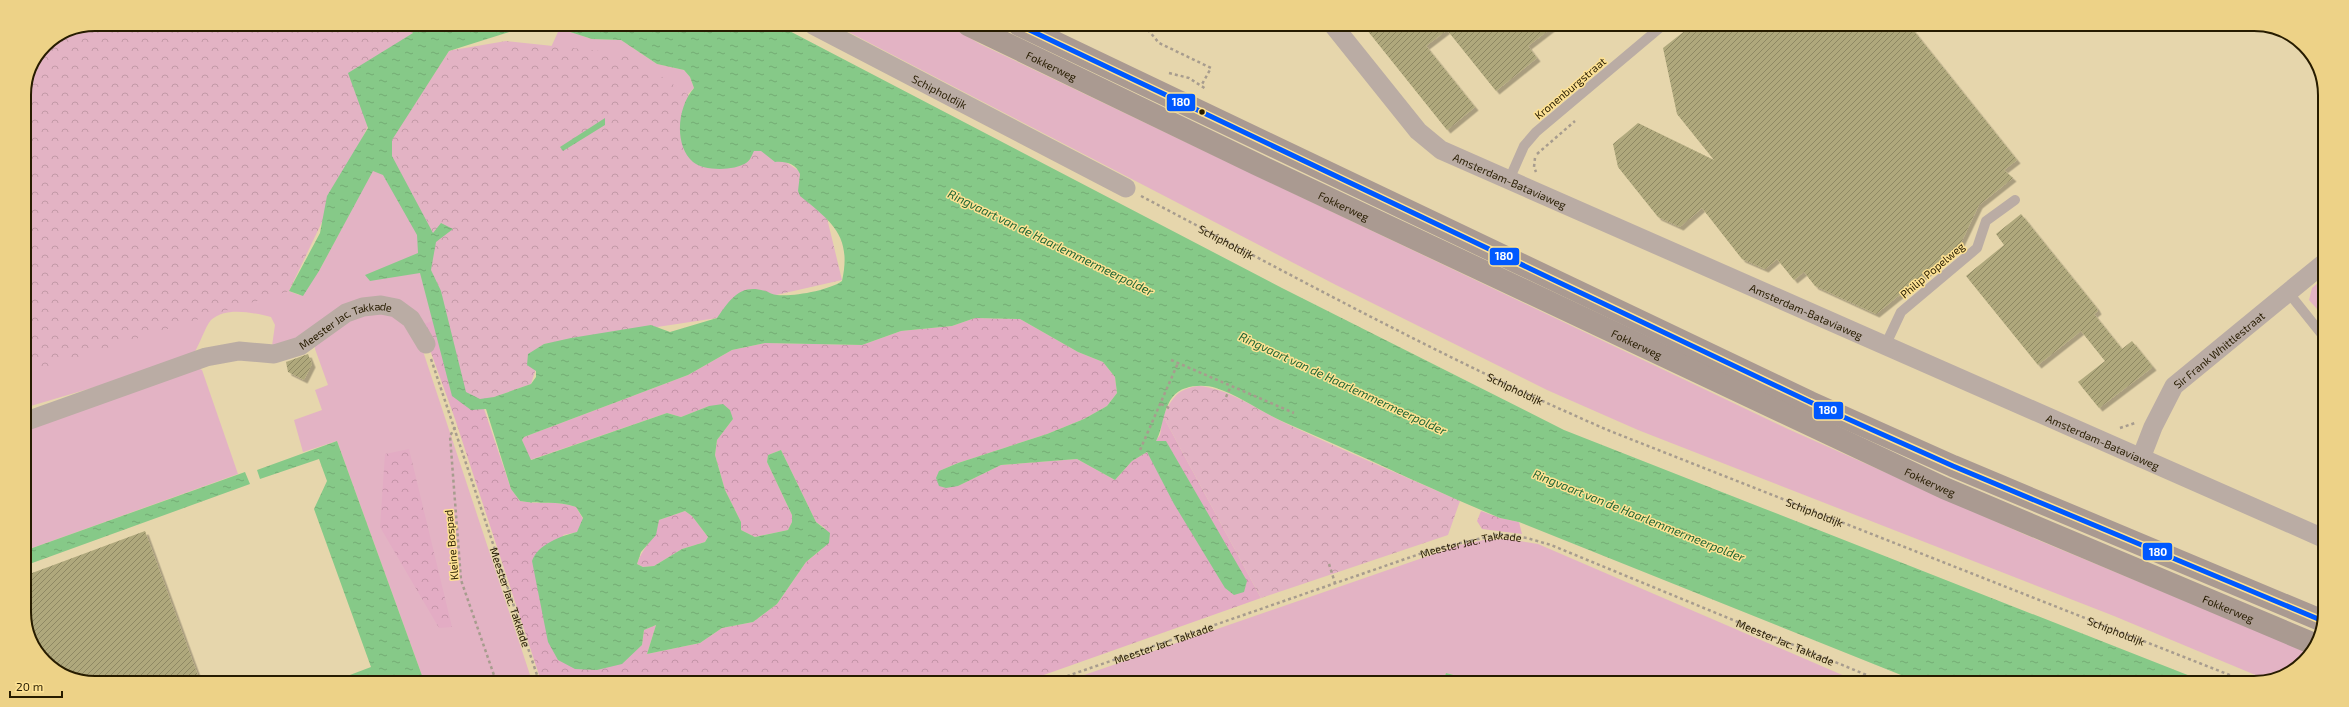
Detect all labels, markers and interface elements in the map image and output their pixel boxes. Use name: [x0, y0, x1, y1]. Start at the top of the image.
street label: Fokkerweg: [1024, 48, 1079, 83]
street label: Kronenburgstraat: [1532, 54, 1608, 122]
street label: Schipholdijk: [910, 71, 970, 111]
line badge: 180: [1166, 93, 1196, 112]
text: 180: [1172, 95, 1190, 108]
unlabelled marker: [1197, 107, 1207, 117]
street label: Amsterdam-Bataviaweg: [1451, 150, 1569, 211]
water label: Ringvaart van de Haarlemmermeerpolder: [946, 186, 1156, 298]
street label: Fokkerweg: [1317, 188, 1371, 223]
street label: Schipholdijk: [1197, 221, 1257, 261]
street label: Philip Popelweg: [1897, 239, 1967, 301]
line badge: 180: [1489, 247, 1520, 266]
text: 180: [1495, 249, 1513, 262]
street label: Amsterdam-Bataviaweg: [1748, 280, 1865, 341]
street label: Meester Jac. Takkade: [296, 298, 393, 351]
street label: Sir Frank Whittlestraat: [2171, 308, 2267, 390]
street label: Fokkerweg: [1610, 326, 1664, 361]
water label: Ringvaart van de Haarlemmermeerpolder: [1237, 329, 1449, 437]
street label: Schipholdijk: [1485, 369, 1546, 407]
line badge: 180: [1813, 401, 1844, 420]
text: 180: [1819, 403, 1837, 416]
street label: Amsterdam-Bataviaweg: [2044, 411, 2162, 472]
street label: Fokkerweg: [1903, 464, 1958, 499]
water label: Ringvaart van de Haarlemmermeerpolder: [1531, 466, 1747, 564]
street label: Schipholdijk: [1784, 495, 1846, 529]
street label: Kleine Bospad: [441, 509, 461, 581]
street label: Meester Jac. Takkade: [1418, 527, 1523, 560]
line badge: 180: [2142, 542, 2173, 561]
street label: Meester Jac. Takkade: [488, 545, 534, 649]
text: 180: [2149, 545, 2167, 558]
street label: Fokkerweg: [2201, 591, 2256, 625]
street label: Schipholdijk: [2086, 613, 2147, 648]
street label: Meester Jac. Takkade: [1735, 616, 1836, 668]
street label: Meester Jac. Takkade: [1112, 619, 1215, 666]
scale bar: [10, 673, 62, 699]
text: 20 m: [16, 679, 43, 693]

